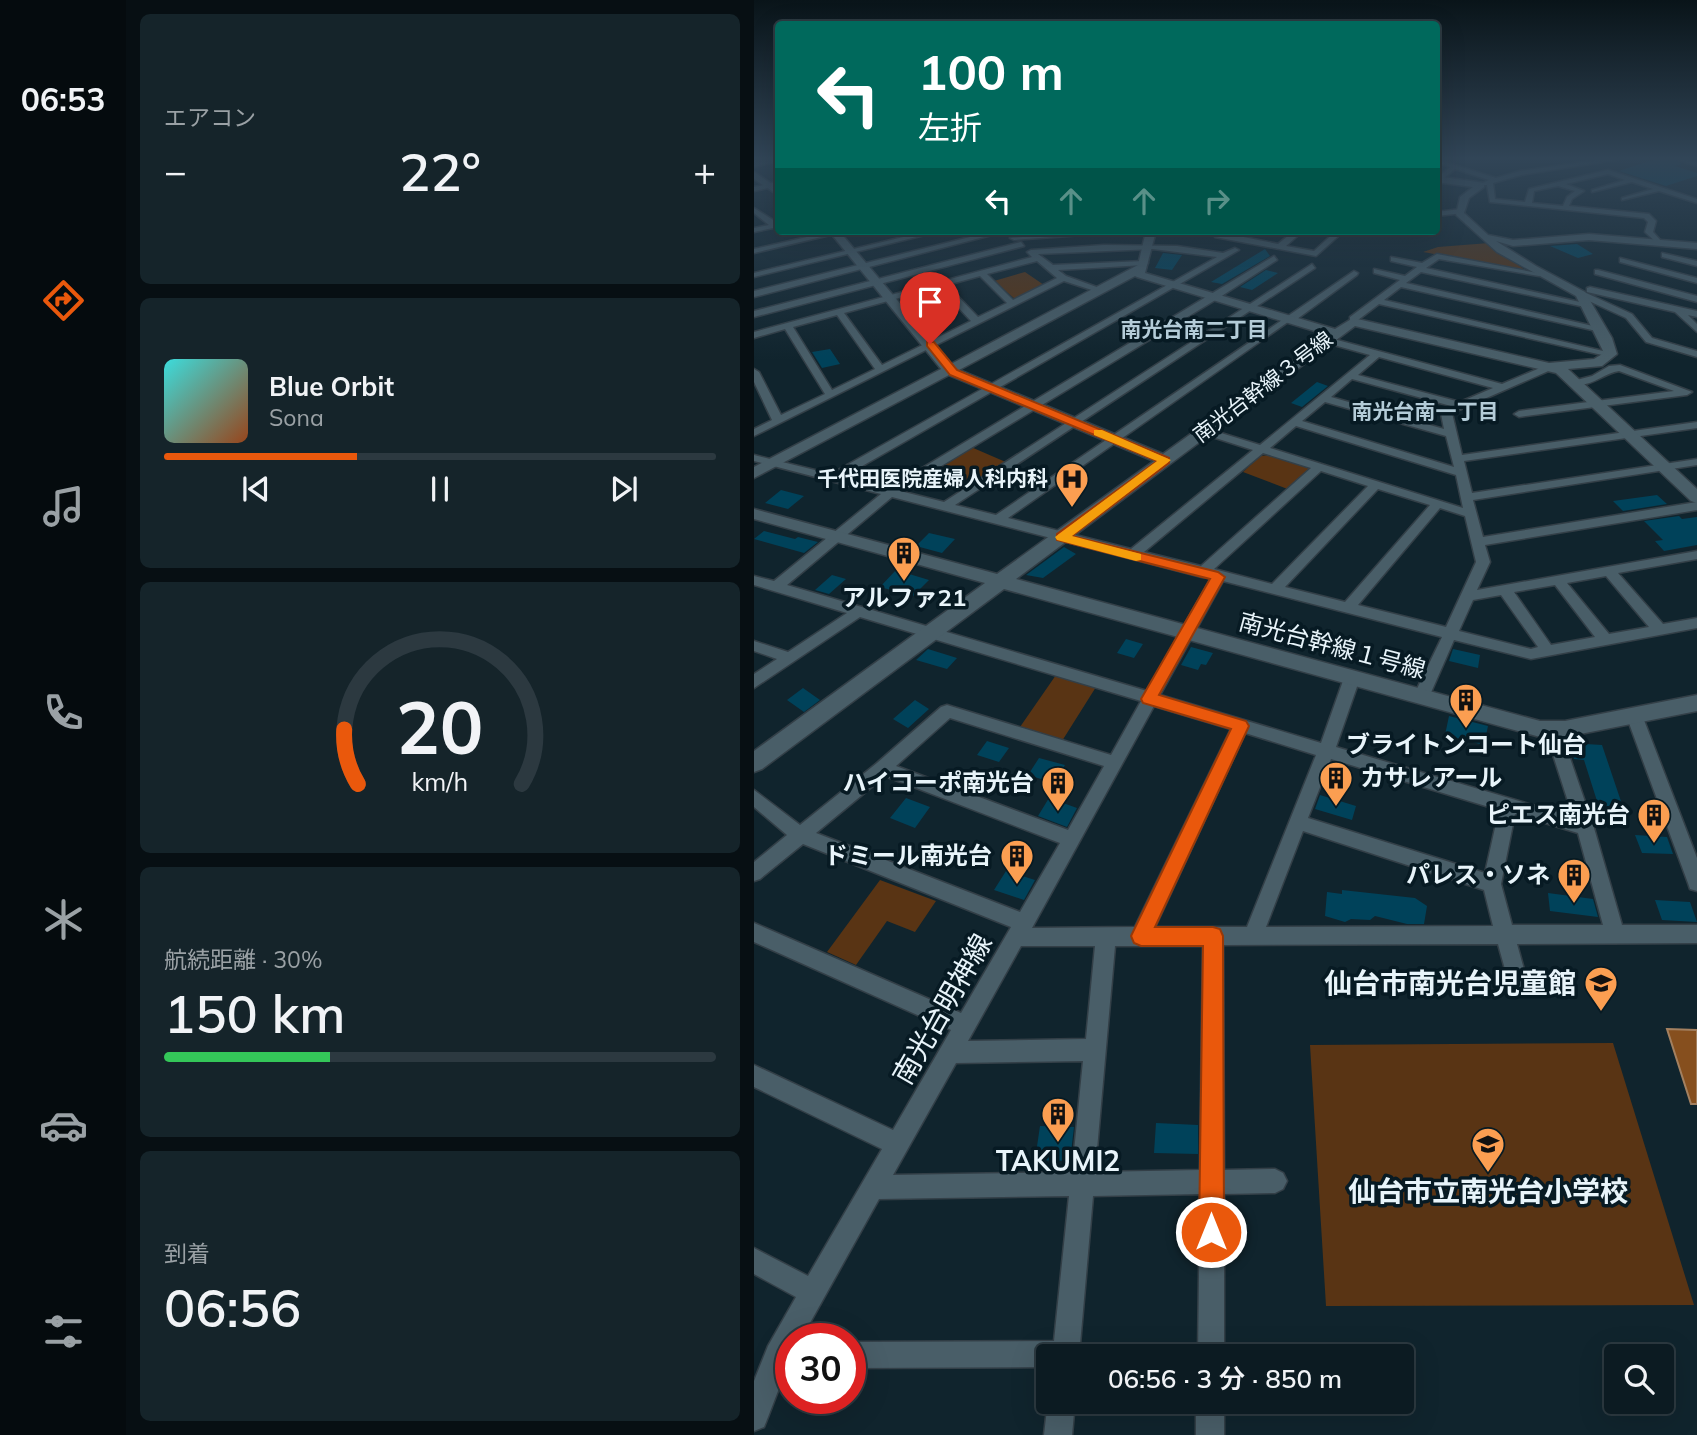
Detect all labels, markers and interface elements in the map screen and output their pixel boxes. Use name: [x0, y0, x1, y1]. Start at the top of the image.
text: 100 m: [918, 41, 1064, 102]
icon: left: [803, 49, 894, 140]
text: 06:53: [21, 79, 105, 119]
text: エアコン: [164, 103, 256, 132]
text: 左折: [918, 107, 982, 147]
text: 22°: [399, 139, 481, 204]
text: −: [164, 147, 187, 195]
text: +: [693, 147, 716, 195]
icon: left: [979, 182, 1017, 220]
icon: ahead: [1052, 182, 1090, 220]
icon: ahead: [1125, 182, 1163, 220]
icon: right: [1198, 182, 1236, 220]
pin: [900, 272, 960, 344]
icon: directions: [39, 276, 88, 325]
icon: arrive: [911, 283, 949, 321]
district label: 南光台南二丁目: [1121, 316, 1268, 342]
street label: 南光台幹線３号線: [1187, 325, 1337, 447]
text: Blue Orbit: [269, 370, 394, 403]
district label: 南光台南一丁目: [1352, 398, 1499, 424]
text: Sona: [269, 403, 324, 432]
hospital icon: 千代田医院産婦人科内科: [1053, 460, 1091, 509]
place label: 千代田医院産婦人科内科: [817, 465, 1048, 491]
icon: previous: [237, 470, 275, 508]
icon: pause: [421, 470, 459, 508]
icon: next: [605, 470, 643, 508]
icon: music: [39, 482, 88, 531]
building icon: アルファ21: [885, 534, 923, 583]
place label: アルファ21: [842, 582, 966, 612]
street label: 南光台幹線１号線: [1236, 606, 1429, 684]
text: 20: [396, 681, 484, 772]
building icon: ブライトンコート仙台: [1447, 681, 1485, 730]
icon: phone: [39, 688, 88, 737]
place label: ブライトンコート仙台: [1346, 729, 1586, 759]
building icon: カサレアール: [1317, 759, 1355, 808]
place label: カサレアール: [1360, 762, 1503, 792]
building icon: ハイコーポ南光台: [1039, 764, 1077, 813]
text: km/h: [412, 765, 468, 796]
place label: ハイコーポ南光台: [842, 767, 1034, 797]
building icon: ピエス南光台: [1635, 796, 1673, 845]
place label: ピエス南光台: [1486, 799, 1630, 829]
building icon: ドミール南光台: [998, 837, 1036, 886]
place label: ドミール南光台: [824, 840, 992, 870]
building icon: パレス・ソネ: [1555, 856, 1593, 905]
place label: パレス・ソネ: [1406, 859, 1550, 889]
icon: climate: [39, 895, 88, 944]
street label: 南光台明神線: [884, 927, 999, 1090]
text: 航続距離 · 30%: [164, 945, 322, 974]
school or university icon: 仙台市南光台児童館: [1582, 964, 1620, 1013]
place label: 仙台市南光台児童館: [1324, 965, 1576, 1000]
text: 150 km: [164, 981, 345, 1046]
building icon: TAKUMI2: [1039, 1095, 1077, 1144]
icon: car: [39, 1101, 88, 1150]
school or university icon: 仙台市立南光台小学校: [1469, 1125, 1507, 1174]
place label: TAKUMI2: [996, 1143, 1120, 1178]
place label: 仙台市立南光台小学校: [1348, 1173, 1628, 1208]
position arrow: [1174, 1195, 1248, 1269]
text: 到着: [164, 1239, 210, 1268]
text: 06:56: [164, 1275, 301, 1340]
icon: filters: [39, 1307, 88, 1356]
speed limit sign: 30: [775, 1323, 866, 1414]
map controls: [1604, 1344, 1674, 1414]
button: search: [1604, 1344, 1674, 1414]
text: 06:56 · 3 分 · 850 m: [1108, 1362, 1342, 1395]

